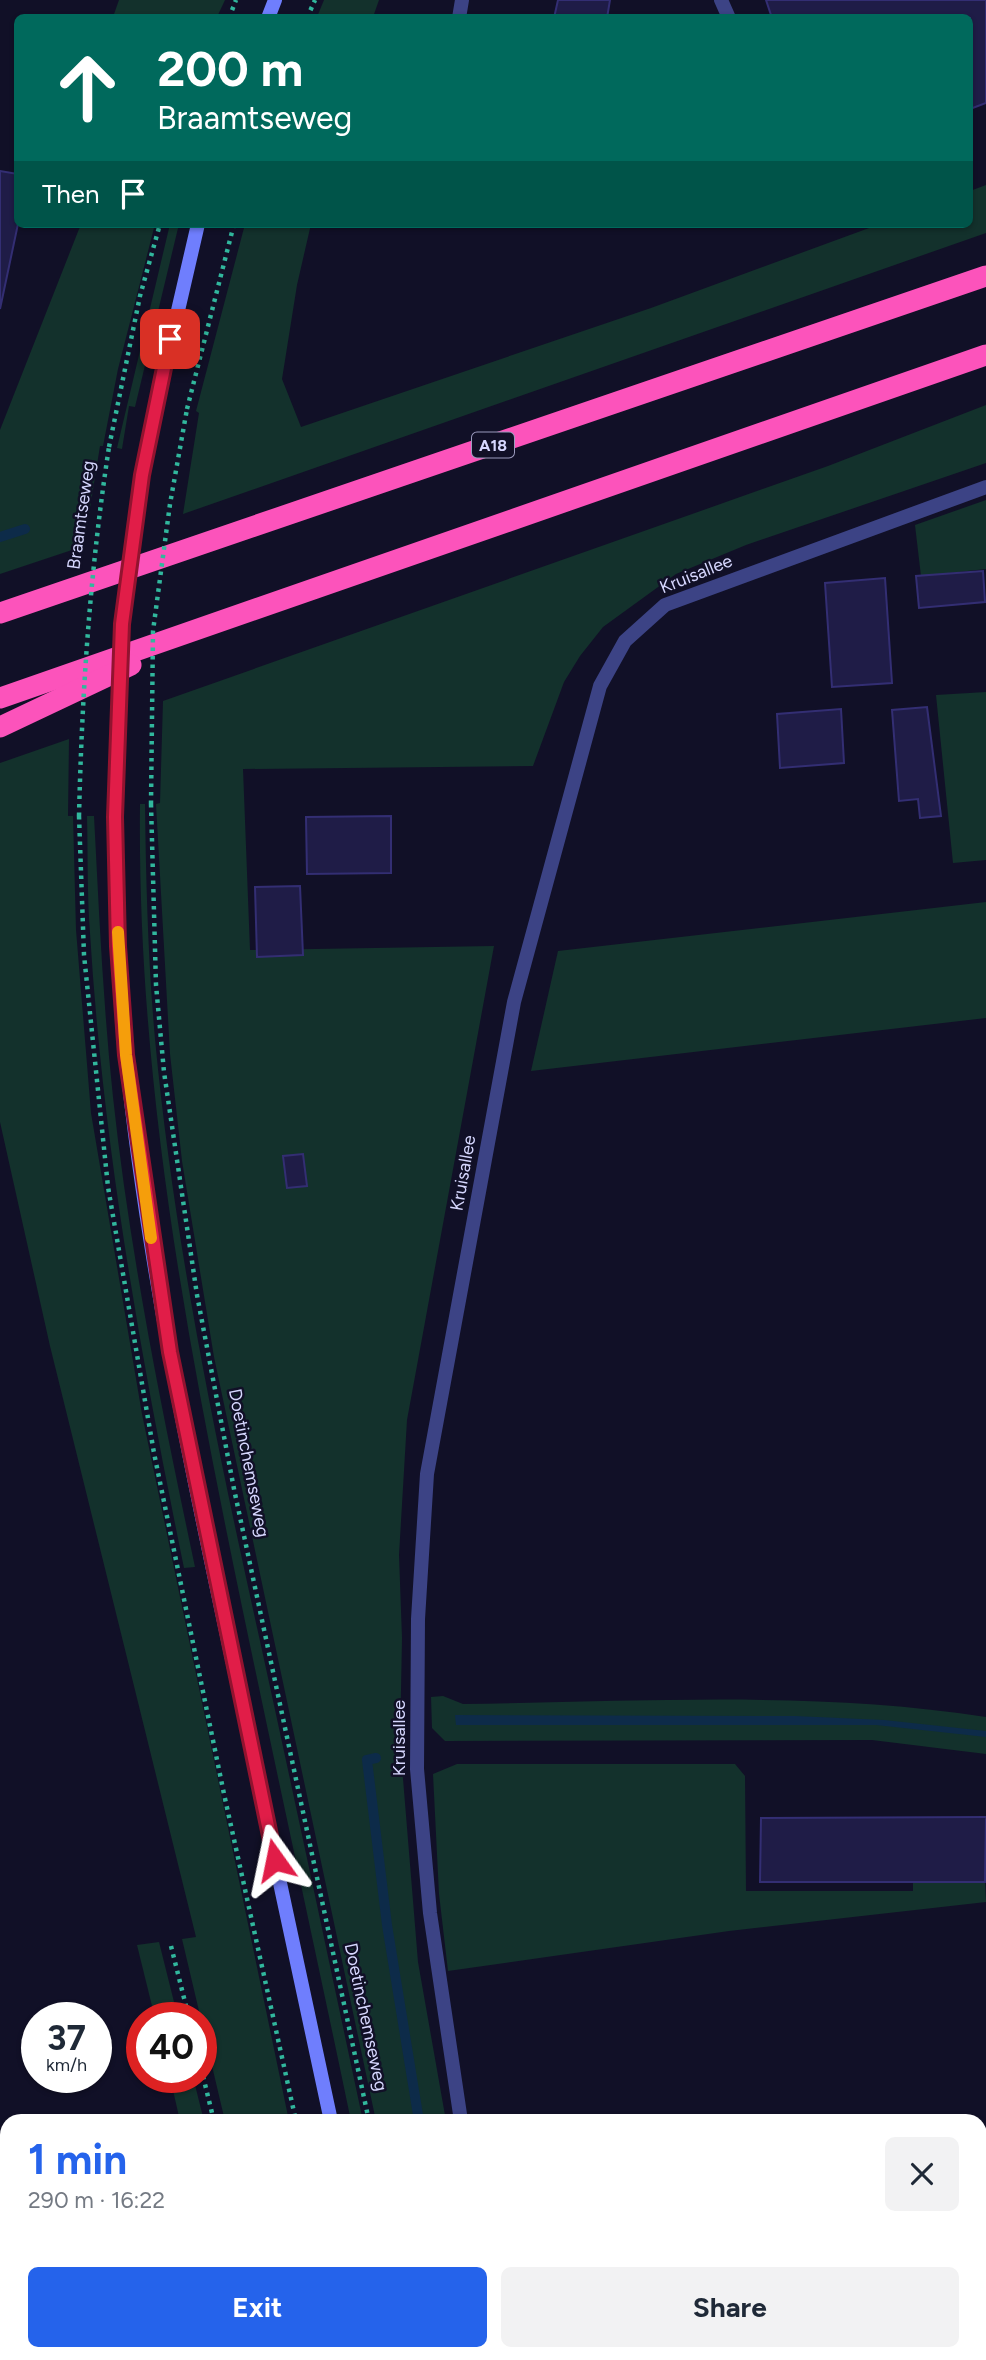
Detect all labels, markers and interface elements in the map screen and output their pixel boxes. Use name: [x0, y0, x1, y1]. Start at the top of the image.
text: 200 m: [157, 39, 303, 98]
icon: ahead: [42, 42, 133, 133]
text: Braamtseweg: [157, 99, 352, 137]
icon: arrive: [114, 175, 152, 213]
text: Then: [42, 178, 100, 210]
pin: [140, 309, 200, 369]
icon: arrive: [151, 320, 189, 358]
road number: A18: [472, 432, 514, 458]
street label: Braamtseweg: [62, 459, 100, 571]
street label: Kruisallee: [656, 549, 736, 599]
street label: Kruisallee: [446, 1133, 480, 1213]
street label: Doetinchemseweg: [224, 1387, 274, 1539]
street label: Kruisallee: [388, 1700, 410, 1776]
position arrow: [238, 1823, 312, 1897]
street label: Doetinchemseweg: [340, 1941, 392, 2093]
speed limit sign: 40: [126, 2002, 217, 2093]
text: 37: [47, 2017, 86, 2059]
text: km/h: [46, 2054, 87, 2076]
text: 1 min: [28, 2134, 127, 2185]
button: close: [885, 2137, 959, 2211]
text: 290 m · 16:22: [28, 2186, 165, 2214]
button: Exit: [28, 2267, 487, 2347]
button: Share: [501, 2267, 959, 2347]

